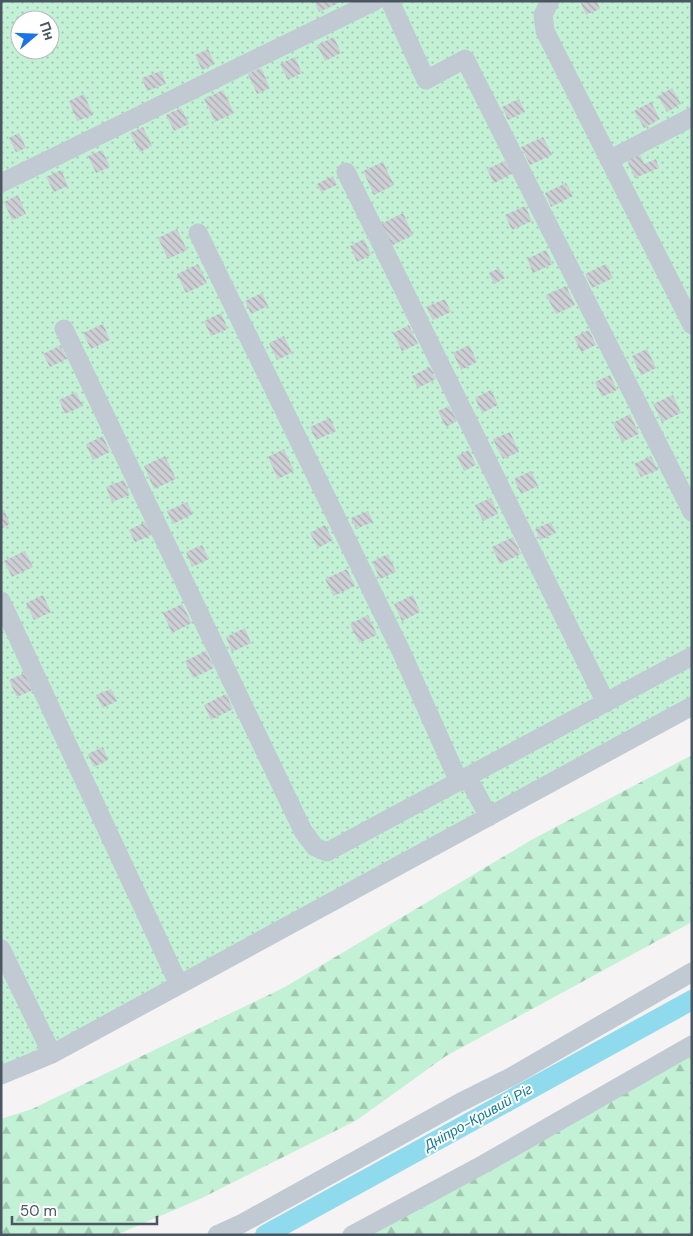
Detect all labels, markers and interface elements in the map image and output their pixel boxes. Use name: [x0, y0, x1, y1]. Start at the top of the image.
north arrow: [10, 10, 60, 60]
text: Пн: [36, 19, 59, 42]
water label: Дніпро-Кривий Ріг: [419, 1080, 535, 1155]
scale bar: [12, 1194, 158, 1226]
text: 50 m: [20, 1201, 57, 1221]

